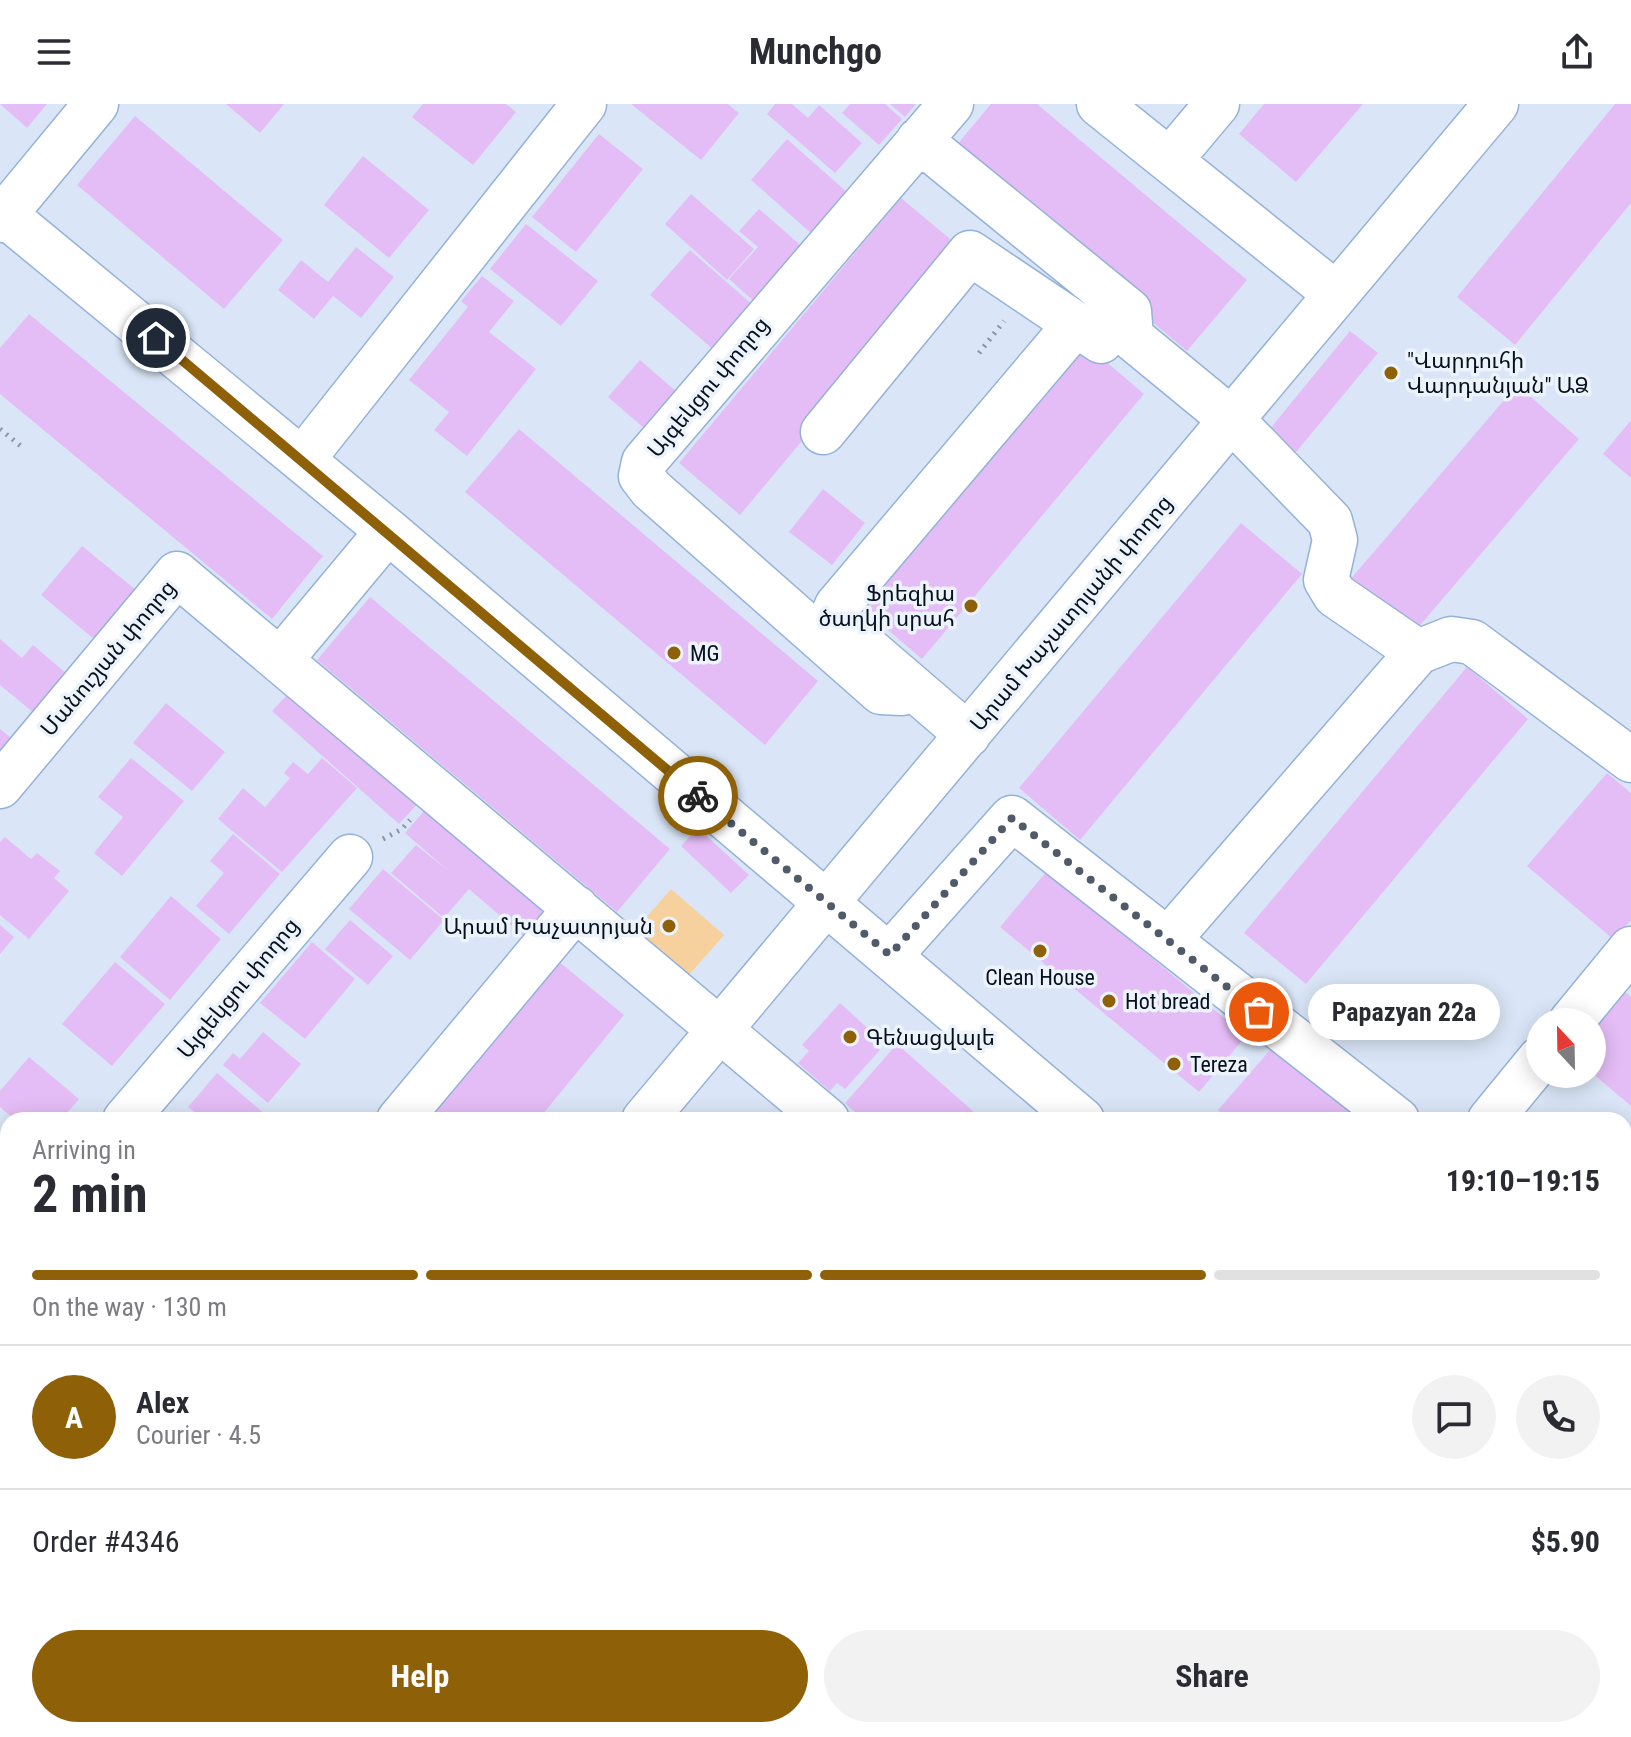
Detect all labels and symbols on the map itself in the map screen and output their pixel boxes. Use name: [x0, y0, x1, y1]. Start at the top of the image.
pin: [122, 304, 190, 372]
street label: Այգեկցու փողոց: [642, 312, 774, 462]
place label: "Վարդուհի Վարդանյան" ԱՁ: [1407, 348, 1589, 398]
marker: "Վարդուհի Վարդանյան" ԱՁ: [1382, 364, 1400, 382]
street label: Արամ Խաչատրյանի փողոց: [965, 490, 1177, 736]
street label: Մանուշյան փողոց: [35, 575, 181, 741]
place label: Ֆրեզիա ծաղկի սրահ: [818, 581, 955, 631]
marker: Ֆրեզիա ծաղկի սրահ: [962, 597, 980, 615]
place label: MG: [690, 641, 720, 666]
marker: MG: [665, 644, 683, 662]
courier: [658, 756, 738, 836]
street label: Այգեկցու փողոց: [172, 913, 304, 1063]
place label: Արամ Խաչատրյան: [444, 914, 653, 939]
marker: Արամ Խաչատրյան: [660, 917, 678, 935]
marker: Clean House: [1031, 942, 1049, 960]
place label: Clean House: [985, 965, 1095, 990]
pin: [1225, 978, 1293, 1046]
callout: Papazyan 22a: [1307, 984, 1499, 1040]
place label: Hot bread: [1125, 989, 1210, 1014]
marker: Hot bread: [1100, 992, 1118, 1010]
north arrow: [1526, 1008, 1606, 1088]
place label: Գենացվալե: [866, 1025, 995, 1050]
marker: Գենացվալե: [841, 1028, 859, 1046]
place label: Tereza: [1190, 1052, 1248, 1077]
marker: Tereza: [1165, 1055, 1183, 1073]

